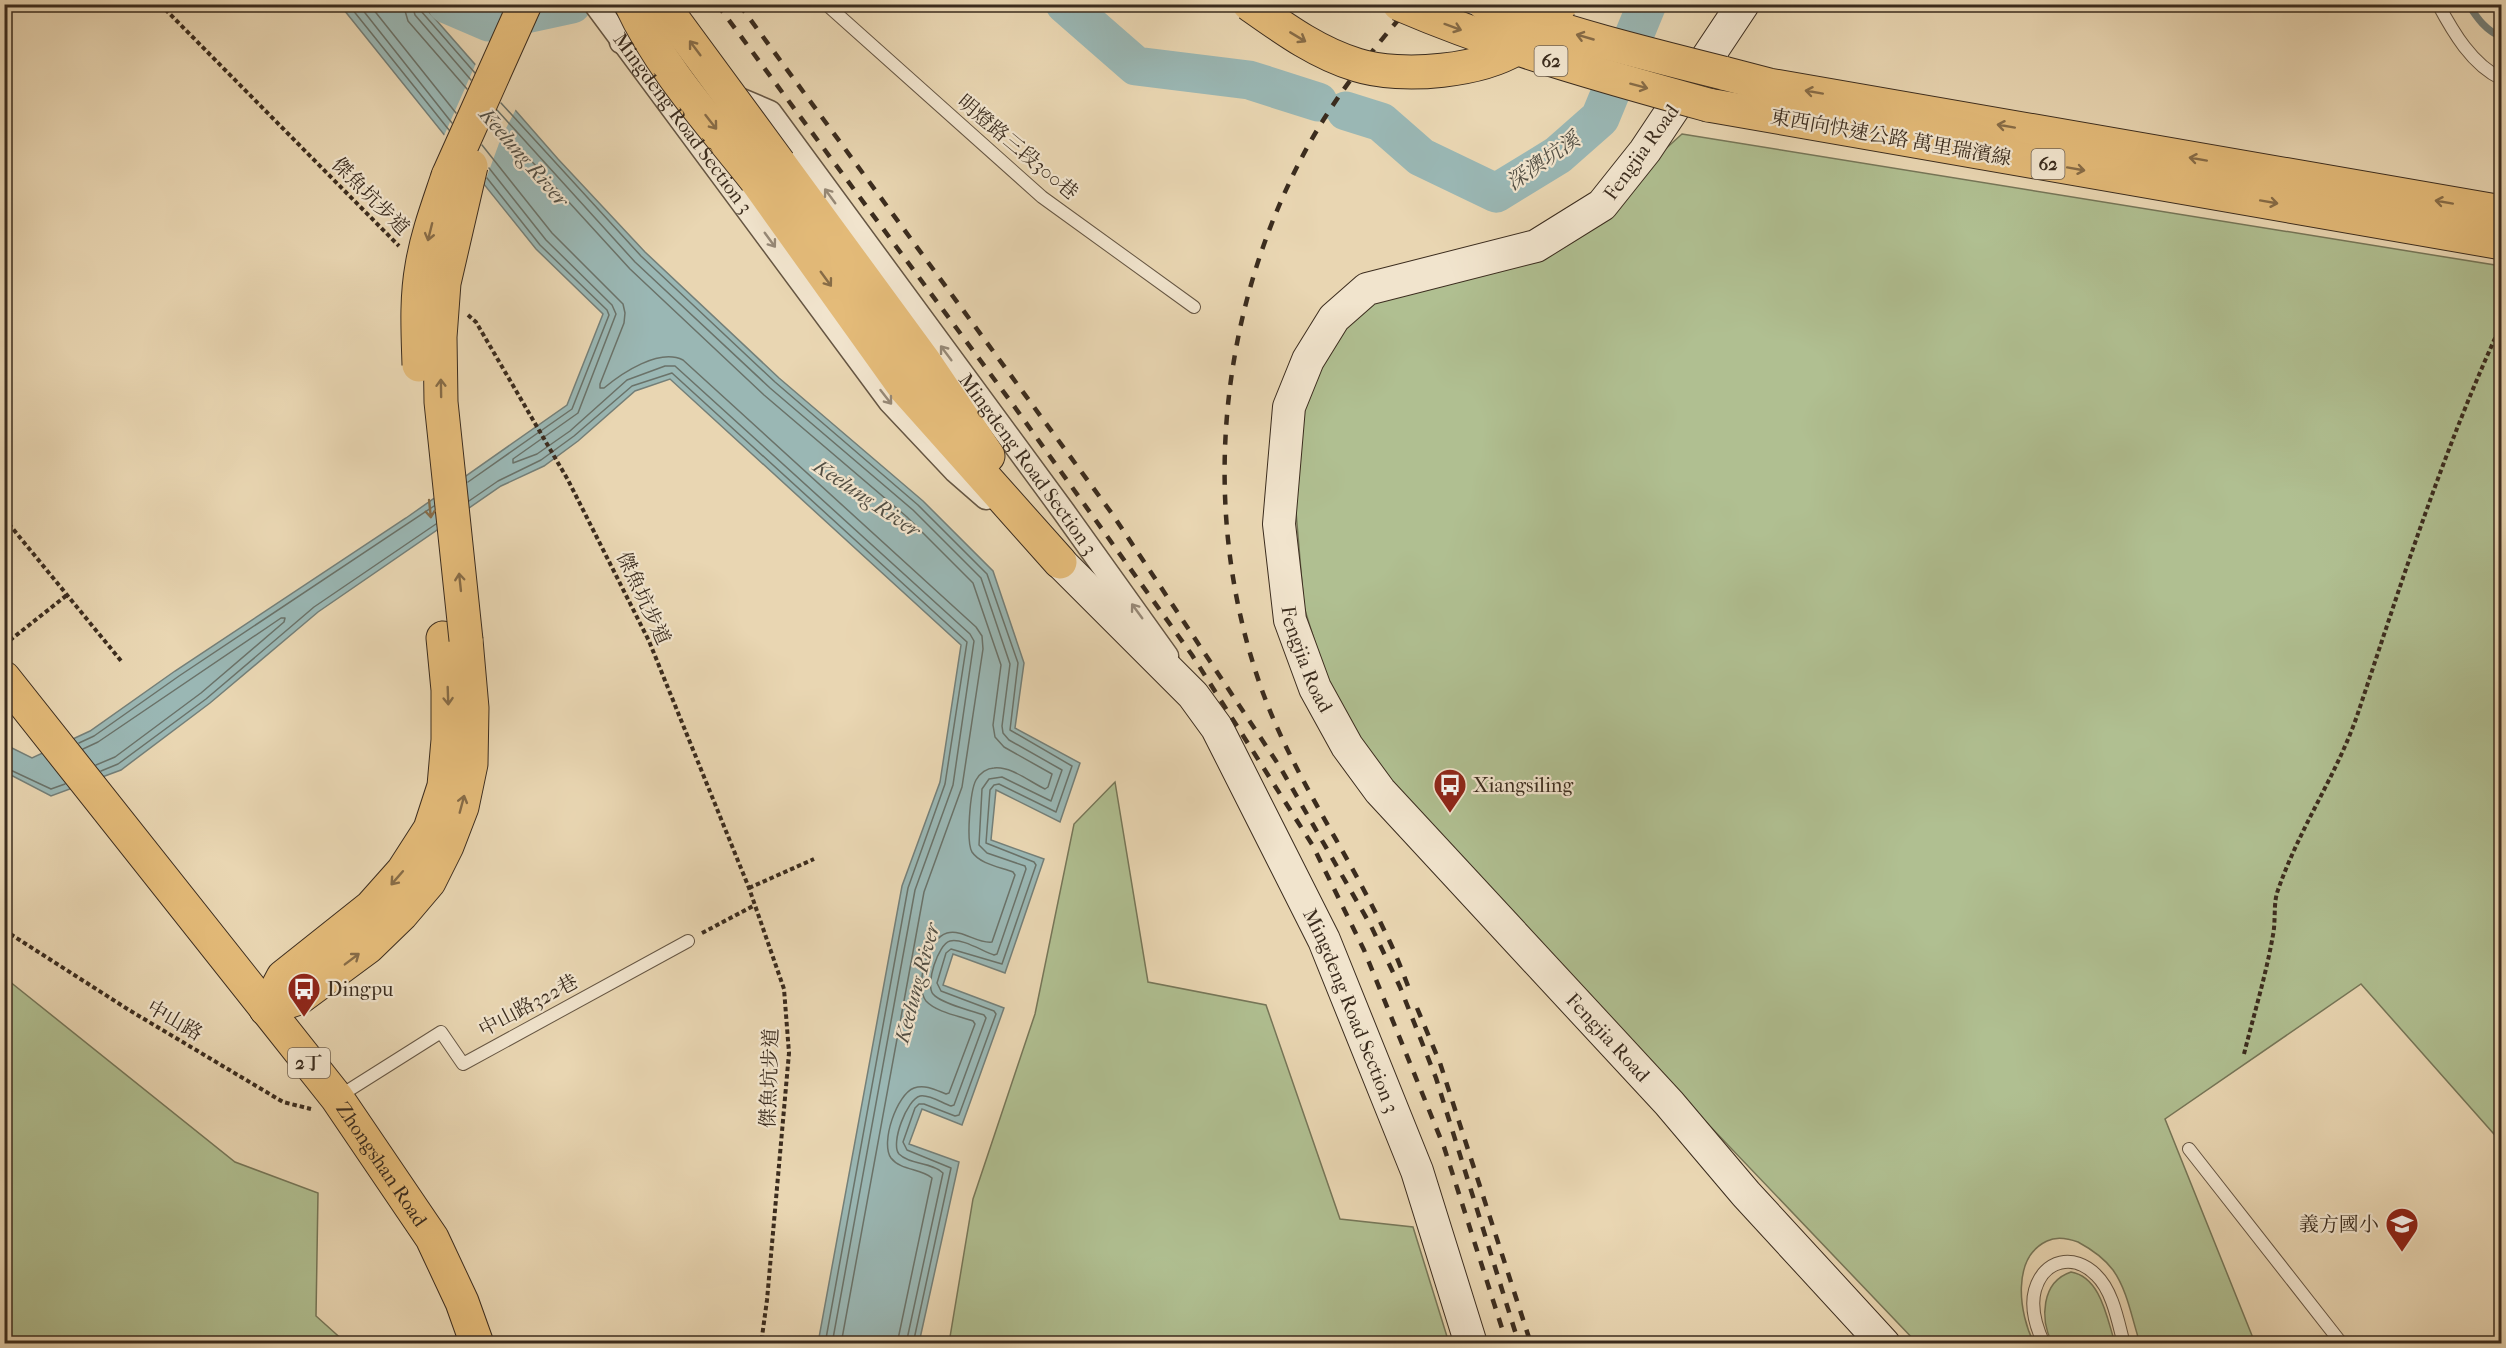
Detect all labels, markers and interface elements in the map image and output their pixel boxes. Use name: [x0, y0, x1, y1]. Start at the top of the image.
one-way arrow: [1443, 22, 1462, 33]
street label: Mingdeng Road Section 3: [608, 28, 757, 218]
one-way arrow: [1576, 31, 1595, 43]
one-way arrow: [1289, 32, 1306, 44]
one-way arrow: [688, 41, 701, 57]
road number: 62: [1534, 46, 1568, 76]
one-way arrow: [1629, 80, 1648, 92]
one-way arrow: [1804, 87, 1824, 98]
street label: 明燈路三段300巷: [953, 90, 1083, 204]
street label: Fengjia Road: [1599, 99, 1684, 205]
water label: Keelung River: [473, 101, 574, 212]
street label: 東西向快速公路 萬里瑞濱線: [1769, 105, 2013, 170]
one-way arrow: [704, 114, 717, 130]
one-way arrow: [1997, 120, 2016, 131]
water label: 深澳坑溪: [1502, 126, 1586, 195]
road number: 62: [2032, 149, 2064, 179]
street label: 傑魚坑步道: [327, 153, 414, 240]
one-way arrow: [2189, 153, 2208, 164]
one-way arrow: [2066, 164, 2086, 175]
one-way arrow: [824, 188, 836, 205]
one-way arrow: [2435, 196, 2454, 207]
one-way arrow: [2258, 197, 2278, 208]
one-way arrow: [423, 222, 435, 241]
one-way arrow: [764, 232, 777, 248]
one-way arrow: [820, 270, 832, 286]
one-way arrow: [940, 345, 952, 361]
street label: Mingdeng Road Section 3: [954, 369, 1102, 559]
one-way arrow: [435, 378, 447, 398]
one-way arrow: [880, 389, 893, 405]
water label: Keelung River: [808, 453, 926, 543]
one-way arrow: [425, 498, 436, 518]
street label: 傑魚坑步道: [612, 548, 675, 648]
one-way arrow: [454, 572, 465, 592]
one-way arrow: [1131, 603, 1144, 619]
street label: Fengjia Road: [1276, 605, 1338, 717]
one-way arrow: [442, 685, 454, 705]
bus stop icon: Xiangsiling: [1432, 767, 1468, 814]
place label: Xiangsiling: [1473, 774, 1573, 797]
one-way arrow: [457, 795, 468, 814]
one-way arrow: [390, 870, 404, 885]
street label: Mingdeng Road Section 3: [1298, 905, 1403, 1116]
water label: Keelung River: [889, 919, 945, 1047]
one-way arrow: [343, 953, 359, 965]
street label: 中山路322巷: [475, 970, 582, 1041]
bus stop icon: Dingpu: [286, 971, 322, 1018]
place label: Dingpu: [327, 978, 394, 1001]
street label: Fengjia Road: [1561, 988, 1655, 1087]
street label: 中山路: [143, 995, 206, 1045]
street label: 傑魚坑步道: [756, 1028, 783, 1128]
road number: 2丁: [288, 1048, 330, 1078]
street label: Zhongshan Road: [331, 1098, 432, 1232]
school or university icon: 義方國小: [2384, 1206, 2420, 1253]
place label: 義方國小: [2299, 1213, 2379, 1236]

